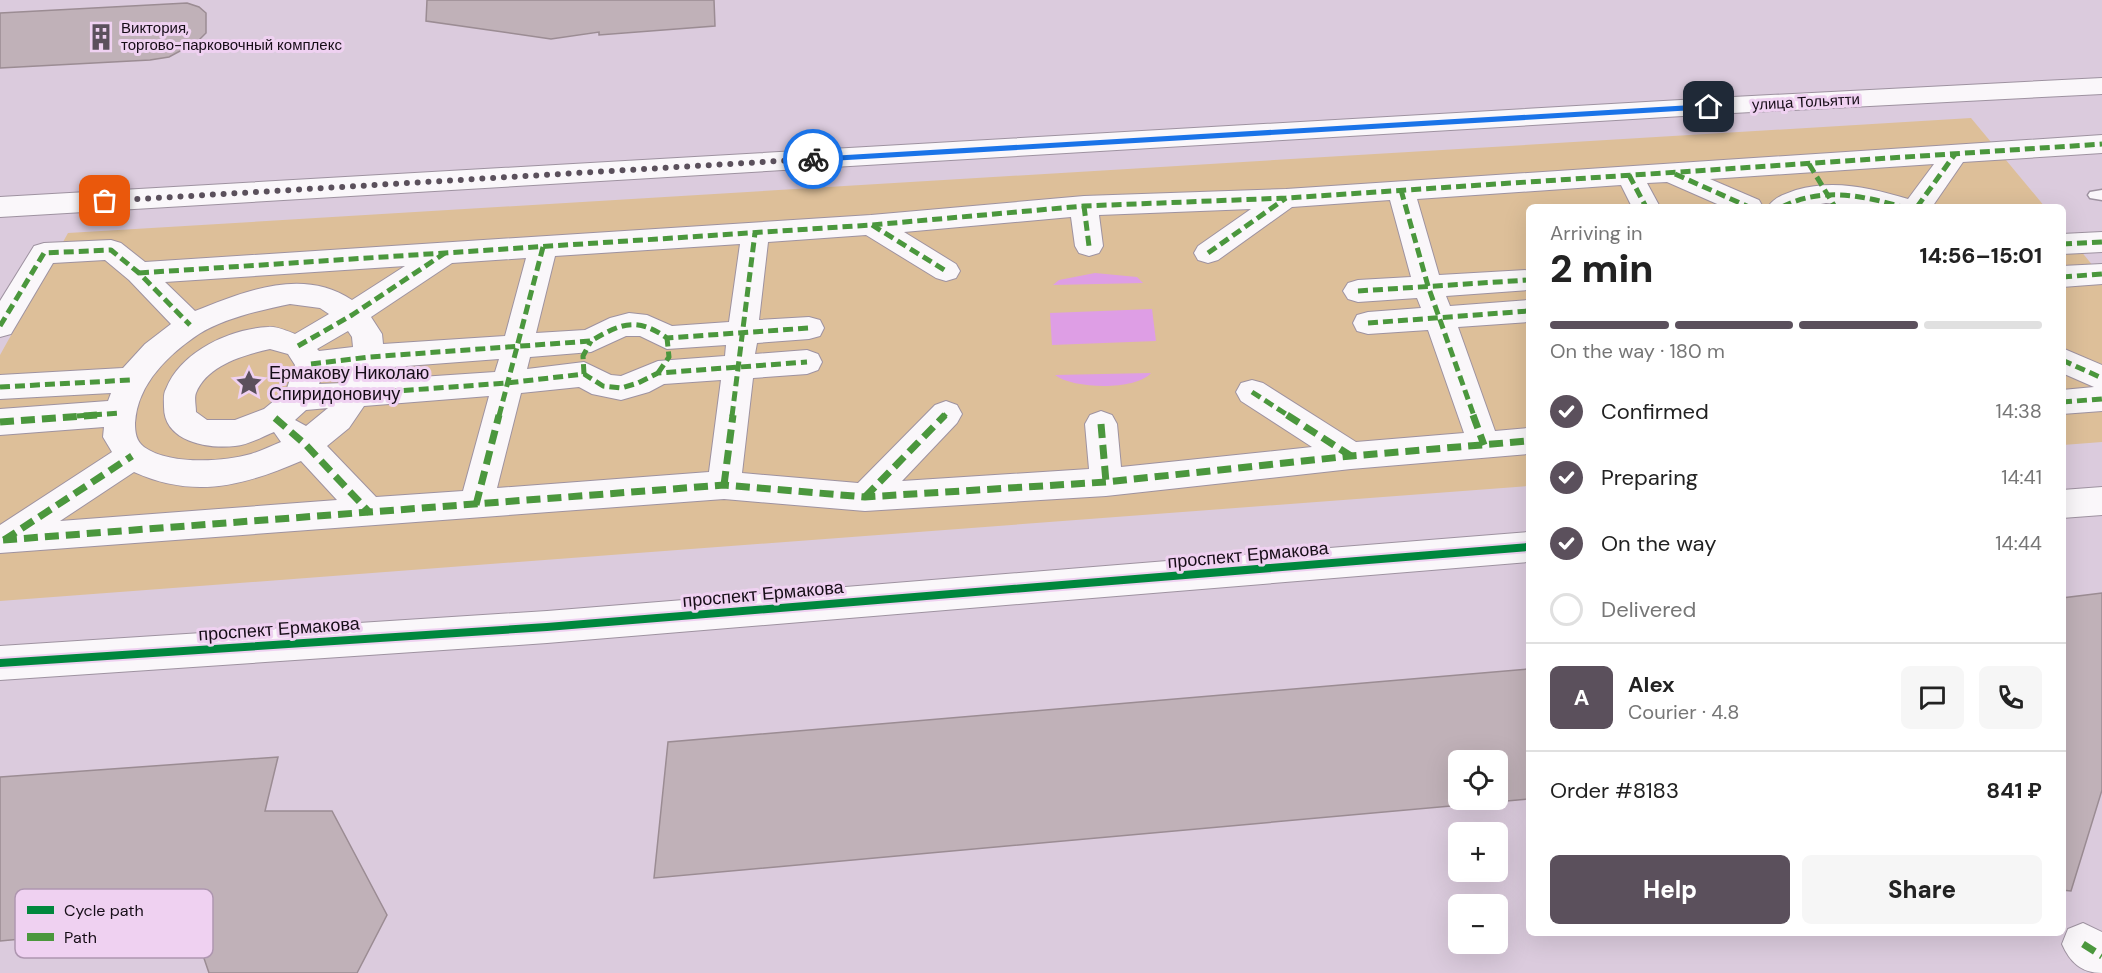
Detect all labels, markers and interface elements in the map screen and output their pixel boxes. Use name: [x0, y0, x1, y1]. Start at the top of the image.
place label: Виктория, торгово-парковочный комплекс: [121, 18, 342, 55]
building icon: Виктория, торгово-парковочный комплекс: [86, 22, 116, 52]
pin: [1683, 81, 1734, 132]
street label: улица Тольятти: [1752, 89, 1860, 115]
icon: home: [1692, 90, 1725, 123]
courier: [783, 129, 843, 189]
icon: bike: [797, 143, 830, 176]
pin: [79, 175, 130, 226]
icon: bag: [88, 184, 121, 217]
text: Arriving in: [1550, 220, 1642, 246]
text: 14:56–15:01: [1920, 241, 2042, 270]
text: 2 min: [1550, 243, 1654, 294]
text: On the way · 180 m: [1550, 338, 1725, 364]
place label: Ермакову Николаю Спиридоновичу: [269, 361, 429, 406]
place icon: Ермакову Николаю Спиридоновичу: [234, 368, 264, 398]
icon: check: [1550, 395, 1583, 428]
text: Confirmed: [1601, 397, 1709, 426]
text: 14:38: [1996, 398, 2042, 424]
icon: check: [1550, 461, 1583, 494]
text: Preparing: [1601, 463, 1698, 492]
text: 14:41: [2001, 464, 2042, 490]
icon: check: [1550, 527, 1583, 560]
text: On the way: [1601, 529, 1716, 558]
text: 14:44: [1995, 530, 2042, 556]
street label: проспект Ермакова: [1167, 536, 1330, 574]
street label: проспект Ермакова: [682, 575, 845, 613]
text: Delivered: [1601, 595, 1696, 624]
street label: проспект Ермакова: [198, 611, 361, 647]
button: chat: [1901, 666, 1964, 729]
button: phone: [1979, 666, 2042, 729]
text: Alex: [1628, 670, 1675, 699]
text: A: [1574, 683, 1589, 712]
text: Courier · 4.8: [1628, 699, 1739, 725]
map controls: [1448, 750, 1508, 954]
button: locate: [1448, 750, 1508, 810]
text: Order #8183: [1550, 776, 1679, 805]
text: 841 ₽: [1986, 776, 2042, 805]
button: +: [1448, 822, 1508, 882]
button: Help: [1550, 855, 1790, 924]
button: Share: [1802, 855, 2042, 924]
legend: [15, 889, 213, 958]
button: −: [1448, 894, 1508, 954]
text: Cycle path: [64, 900, 144, 921]
text: Path: [64, 927, 97, 948]

